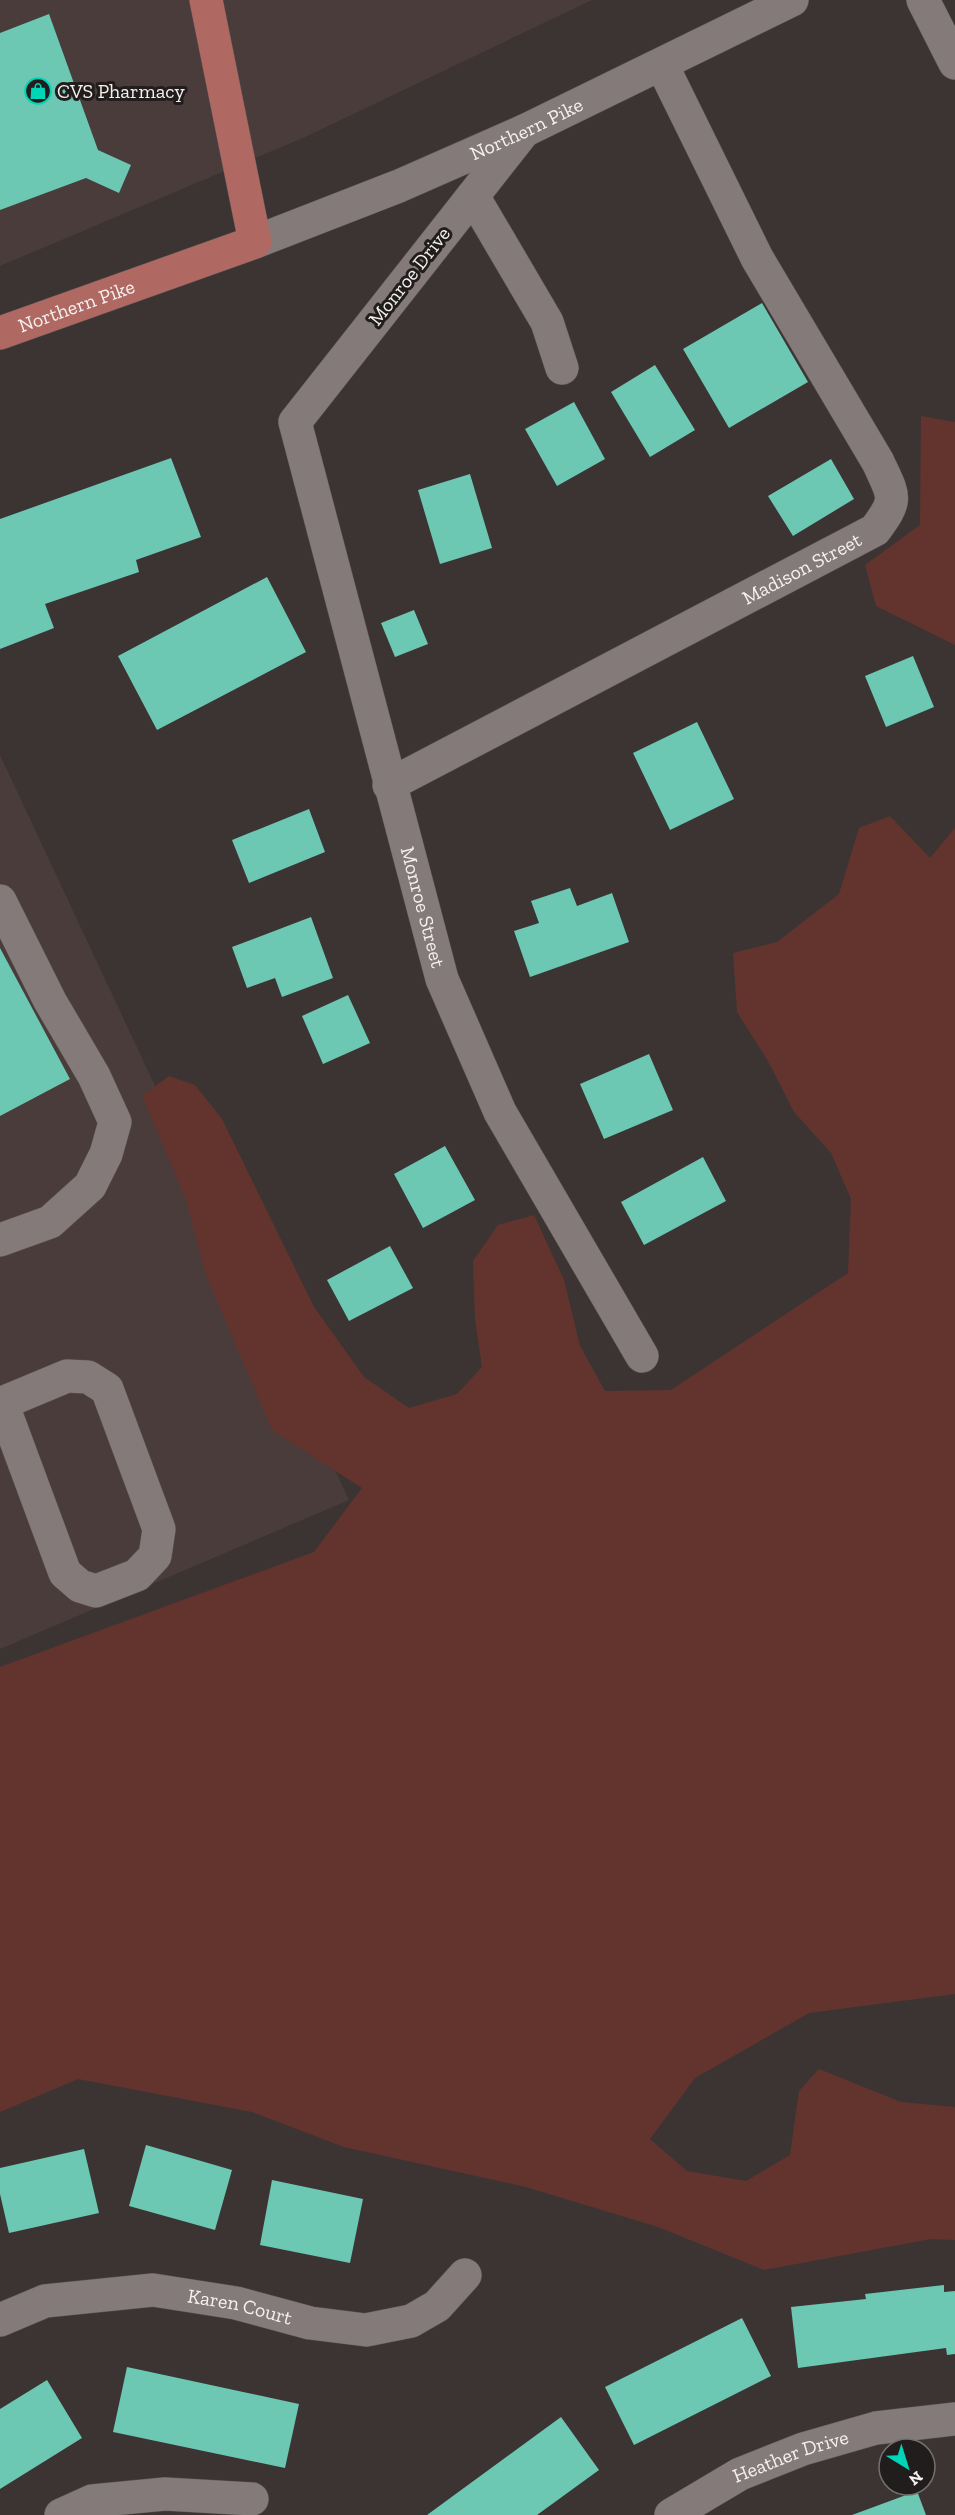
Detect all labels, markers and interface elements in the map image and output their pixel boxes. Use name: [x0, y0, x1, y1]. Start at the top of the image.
shop icon: CVS Pharmacy: [23, 76, 53, 106]
place label: CVS Pharmacy: [57, 79, 186, 103]
street label: Northern Pike: [466, 92, 587, 165]
street label: Monroe Drive: [363, 222, 455, 330]
street label: Northern Pike: [15, 274, 138, 338]
street label: Madison Street: [738, 527, 866, 610]
street label: Monroe Street: [396, 844, 451, 971]
street label: Karen Court: [186, 2284, 296, 2330]
street label: Heather Drive: [729, 2425, 851, 2488]
north arrow: [877, 2437, 937, 2497]
text: N: [905, 2467, 927, 2490]

